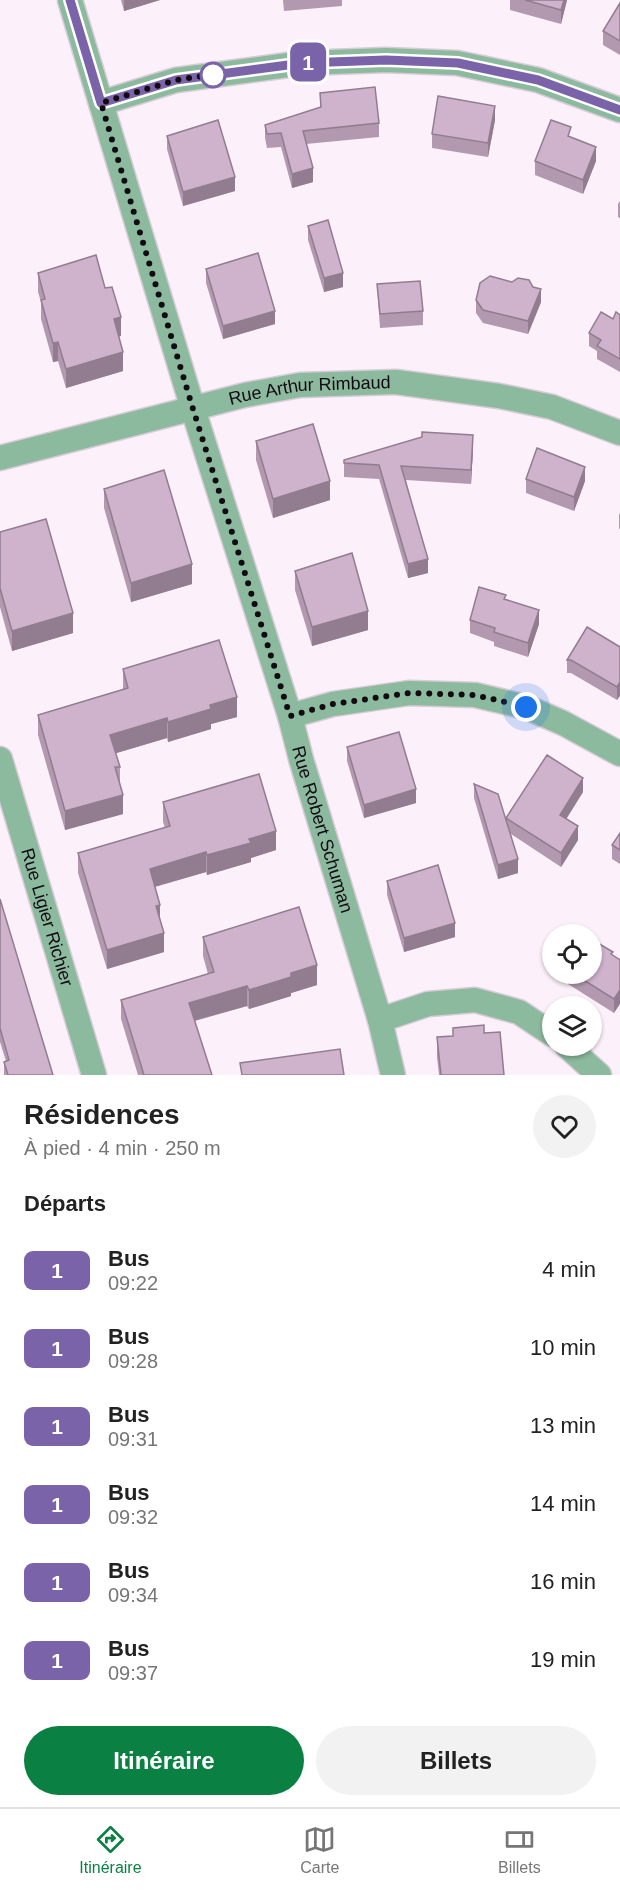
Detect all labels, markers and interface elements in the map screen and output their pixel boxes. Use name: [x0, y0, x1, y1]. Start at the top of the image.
line badge: 1: [288, 42, 328, 82]
text: 1: [302, 51, 314, 74]
unlabelled marker: [200, 62, 226, 88]
street label: Rue Arthur Rimbaud: [226, 372, 391, 409]
your location: [511, 692, 541, 722]
street label: Rue Robert Schuman: [288, 744, 357, 915]
street label: Rue Ligier Richier: [17, 846, 77, 989]
map controls: [542, 924, 602, 1056]
button: locate: [542, 924, 602, 984]
button: layers: [542, 996, 602, 1056]
button: heart: [533, 1095, 596, 1158]
text: Résidences: [24, 1099, 180, 1130]
text: À pied · 4 min · 250 m: [24, 1137, 221, 1159]
text: Départs: [24, 1191, 106, 1216]
text: Bus: [108, 1246, 150, 1271]
text: 4 min: [542, 1257, 596, 1282]
text: 1: [51, 1259, 63, 1282]
text: 09:22: [108, 1272, 158, 1294]
text: Bus: [108, 1324, 150, 1349]
text: 10 min: [530, 1335, 596, 1360]
text: 1: [51, 1337, 63, 1360]
text: 09:28: [108, 1350, 158, 1372]
text: Bus: [108, 1402, 150, 1427]
text: 13 min: [530, 1413, 596, 1438]
text: 1: [51, 1415, 63, 1438]
text: 09:31: [108, 1428, 158, 1450]
text: Bus: [108, 1480, 150, 1505]
text: 14 min: [530, 1491, 596, 1516]
text: 1: [51, 1493, 63, 1516]
text: 09:32: [108, 1506, 158, 1528]
text: Bus: [108, 1558, 150, 1583]
text: 16 min: [530, 1569, 596, 1594]
text: 1: [51, 1571, 63, 1594]
text: 09:34: [108, 1584, 158, 1606]
text: Bus: [108, 1636, 150, 1661]
text: 19 min: [530, 1647, 596, 1672]
text: 1: [51, 1649, 63, 1672]
text: 09:37: [108, 1662, 158, 1684]
button: Itinéraire: [24, 1726, 304, 1795]
button: Billets: [316, 1726, 596, 1795]
tab: Itinéraire: [79, 1823, 142, 1877]
tab: Carte: [300, 1823, 339, 1877]
tab: Billets: [498, 1823, 541, 1877]

